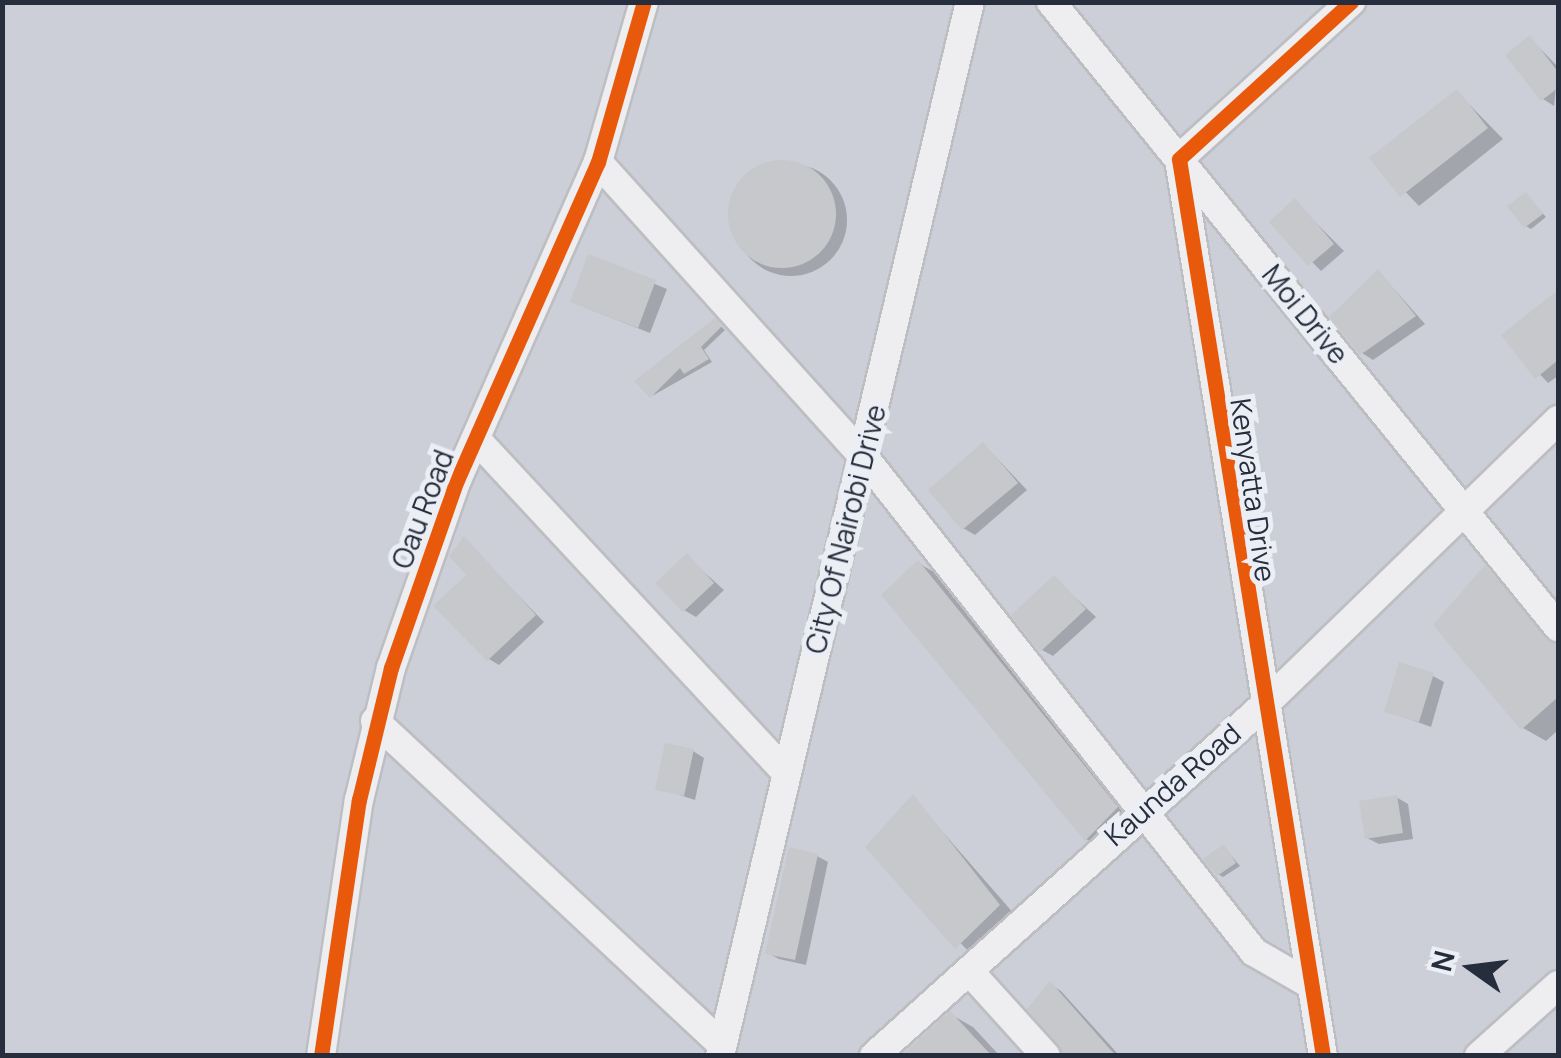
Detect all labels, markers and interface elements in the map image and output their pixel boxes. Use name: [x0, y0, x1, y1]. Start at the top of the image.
street label: Moi Drive: [1256, 258, 1356, 370]
street label: Kenyatta Drive: [1225, 396, 1283, 584]
street label: City Of Nairobi Drive: [798, 401, 892, 657]
street label: Oau Road: [384, 445, 460, 573]
street label: Kaunda Road: [1097, 716, 1247, 852]
north arrow: [1421, 918, 1521, 1018]
text: N: [1421, 946, 1463, 975]

